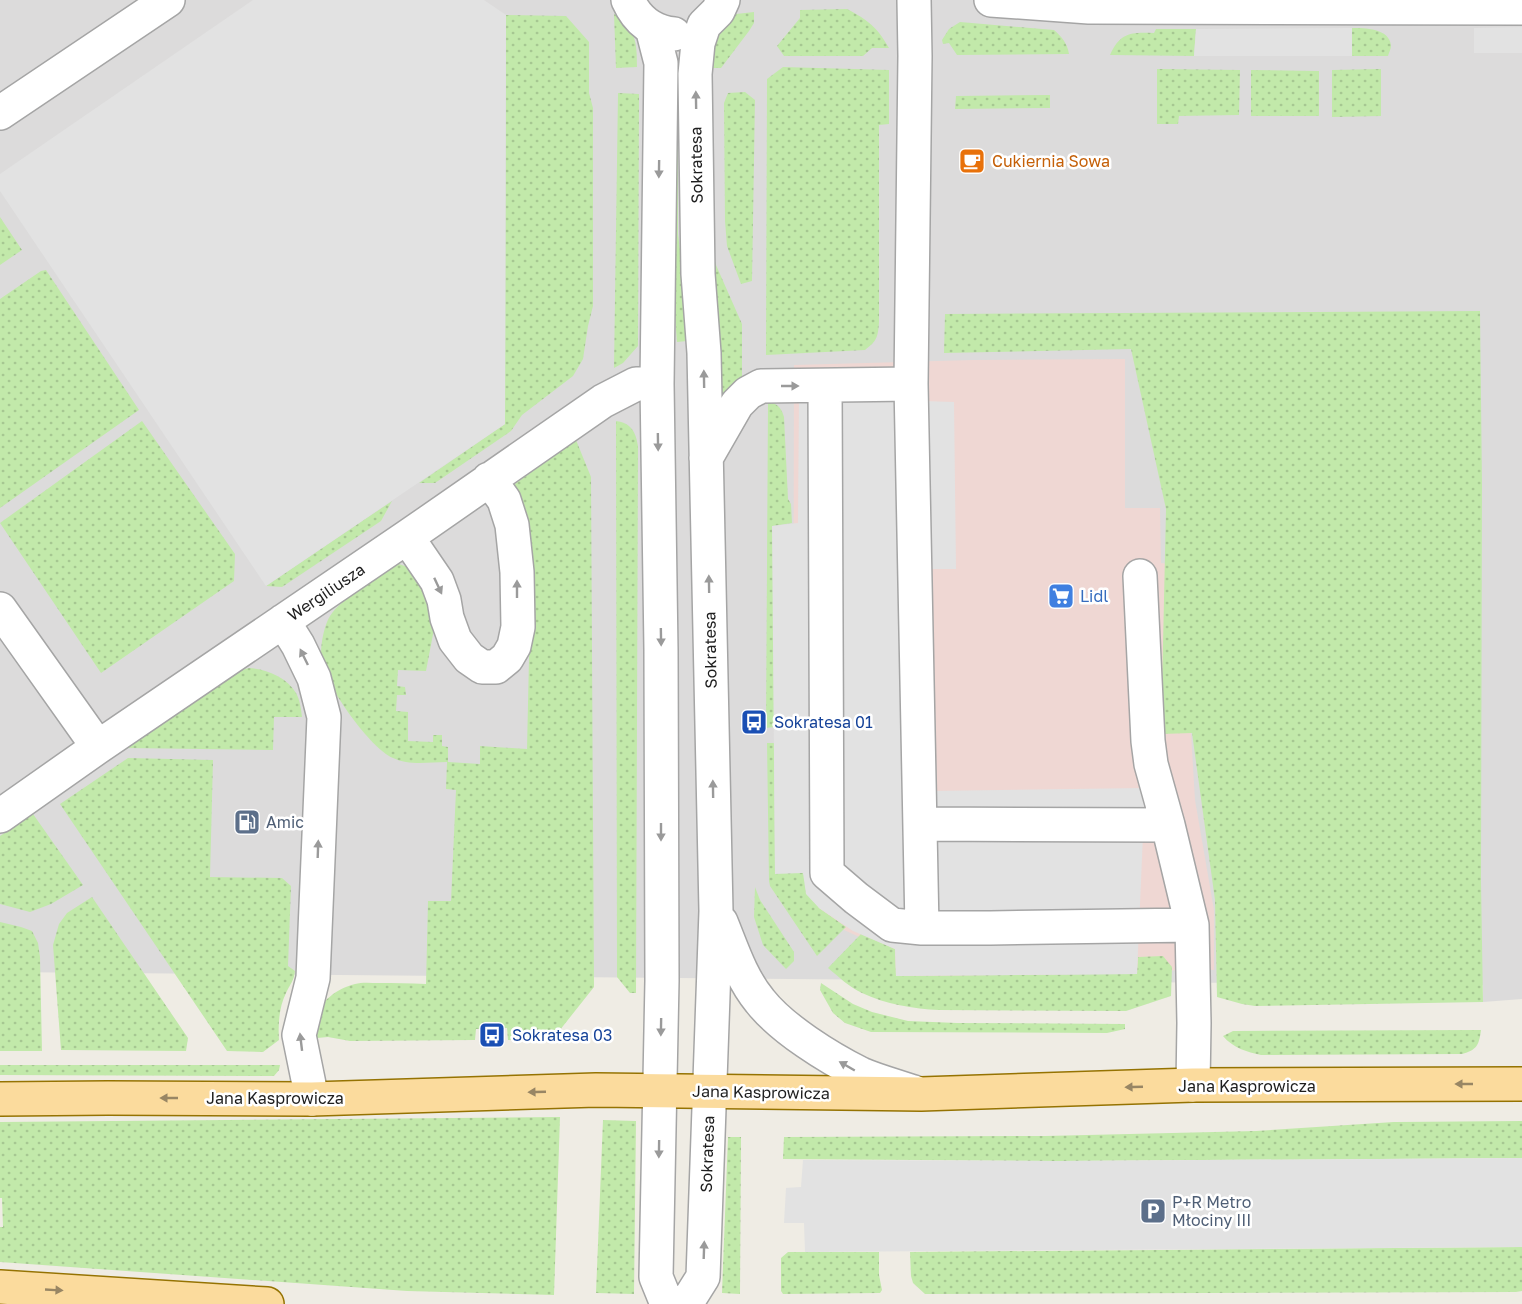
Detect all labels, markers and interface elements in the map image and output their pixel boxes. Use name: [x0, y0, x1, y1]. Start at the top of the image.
one-way arrow: [691, 90, 700, 109]
street label: Sokratesa: [685, 126, 707, 204]
cafe icon: Cukiernia Sowa: [957, 146, 987, 176]
place label: Cukiernia Sowa: [992, 151, 1110, 171]
one-way arrow: [655, 160, 664, 179]
one-way arrow: [700, 369, 709, 388]
one-way arrow: [780, 381, 799, 391]
one-way arrow: [653, 433, 663, 452]
street label: Wergiliusza: [284, 559, 368, 625]
one-way arrow: [704, 574, 713, 593]
one-way arrow: [434, 577, 443, 594]
one-way arrow: [512, 580, 522, 599]
supermarket icon: Lidl: [1046, 581, 1076, 611]
place label: Lidl: [1080, 586, 1108, 606]
street label: Sokratesa: [699, 611, 721, 689]
one-way arrow: [656, 628, 665, 647]
one-way arrow: [299, 649, 309, 666]
bus stop icon: Sokratesa 01: [739, 707, 769, 737]
place label: Sokratesa 01: [774, 712, 873, 732]
one-way arrow: [708, 780, 718, 799]
fuel station icon: Amic: [232, 807, 262, 837]
place label: Amic: [266, 812, 304, 832]
one-way arrow: [656, 823, 666, 842]
one-way arrow: [314, 839, 323, 858]
one-way arrow: [656, 1018, 666, 1037]
bus stop icon: Sokratesa 03: [477, 1020, 507, 1050]
place label: Sokratesa 03: [512, 1025, 612, 1045]
one-way arrow: [296, 1032, 306, 1051]
one-way arrow: [838, 1061, 855, 1071]
street label: Jana Kasprowicza: [1178, 1076, 1316, 1096]
one-way arrow: [1454, 1079, 1473, 1089]
street label: Jana Kasprowicza: [692, 1081, 830, 1103]
one-way arrow: [1125, 1083, 1144, 1092]
street label: Jana Kasprowicza: [206, 1088, 344, 1108]
one-way arrow: [528, 1088, 547, 1097]
one-way arrow: [160, 1093, 179, 1103]
street label: Sokratesa: [696, 1115, 718, 1193]
one-way arrow: [654, 1140, 664, 1159]
place label: P+R Metro Młociny III: [1172, 1192, 1251, 1230]
parking icon: P+R Metro Młociny III: [1138, 1196, 1168, 1226]
one-way arrow: [699, 1241, 708, 1260]
one-way arrow: [44, 1285, 63, 1294]

